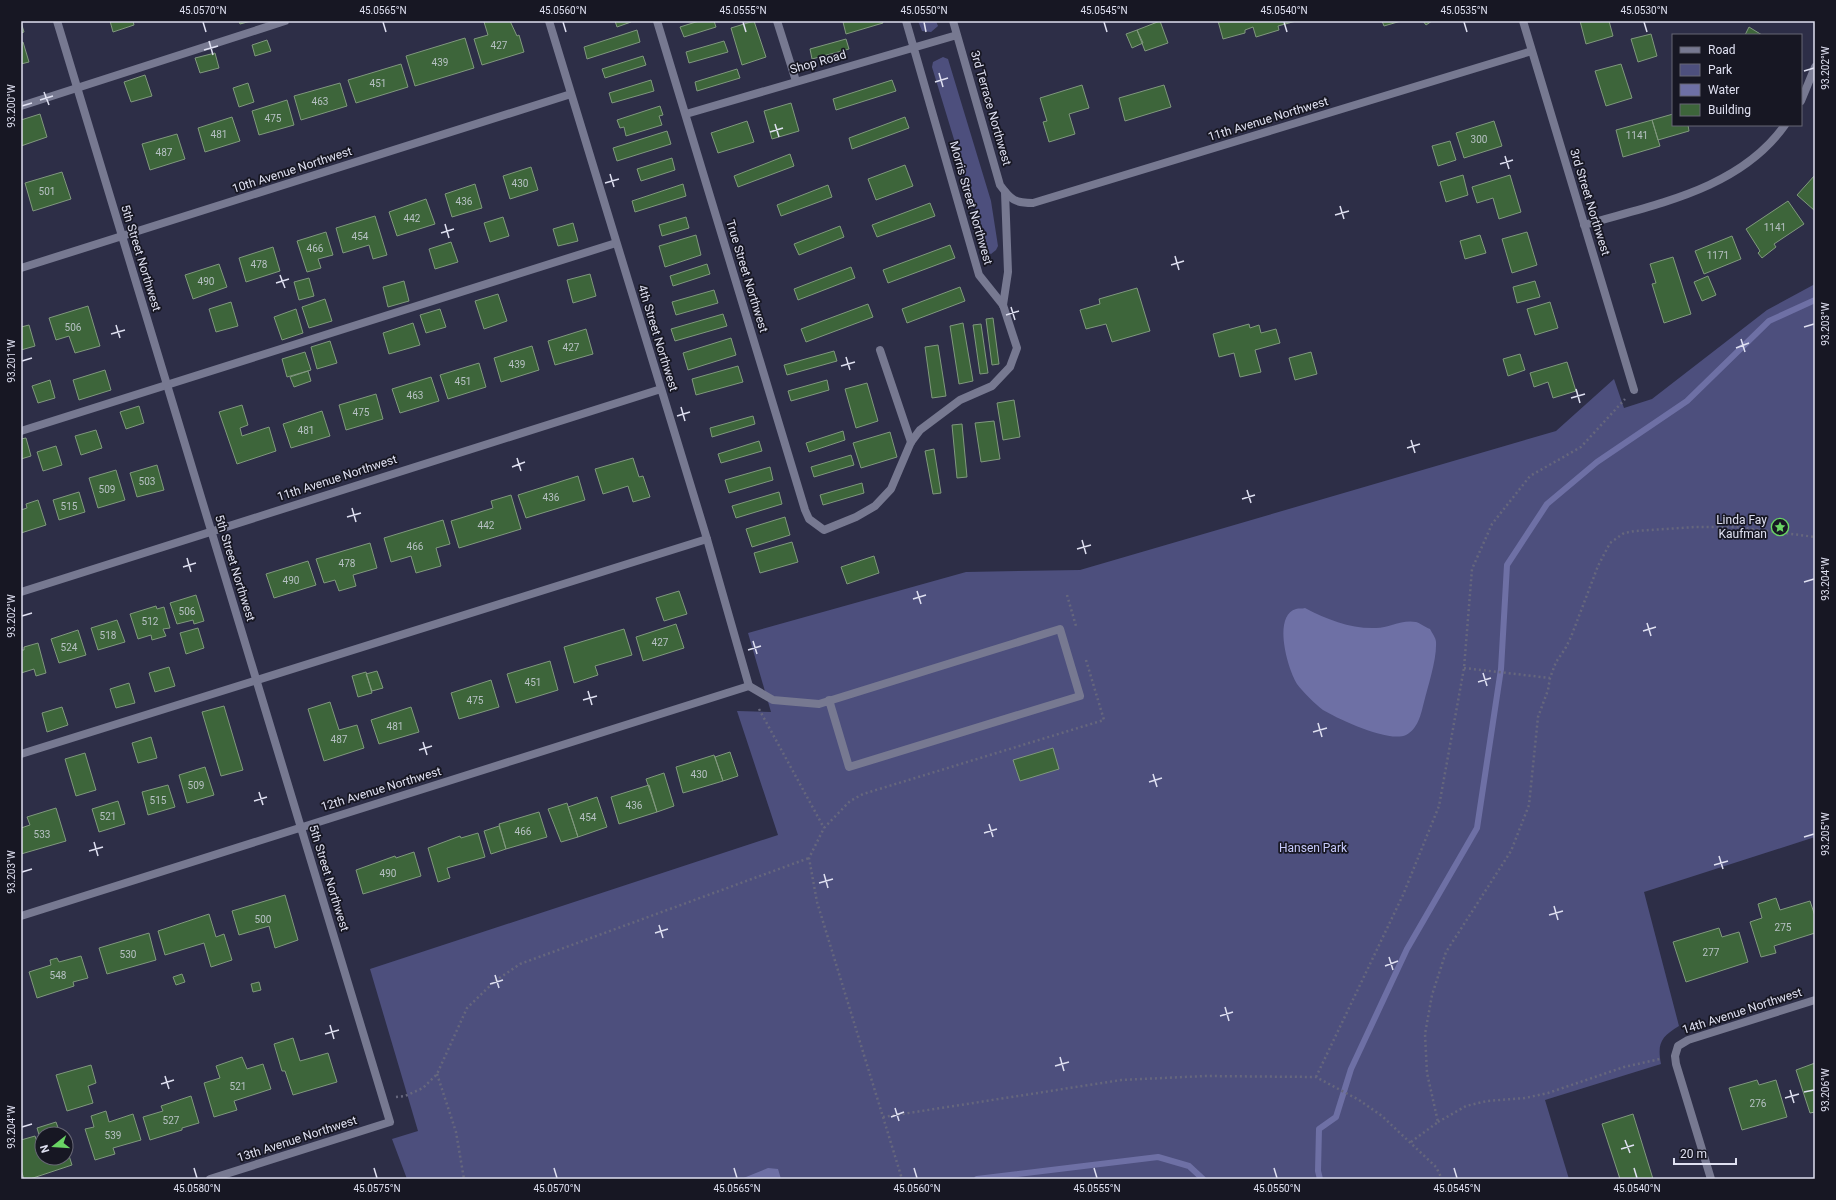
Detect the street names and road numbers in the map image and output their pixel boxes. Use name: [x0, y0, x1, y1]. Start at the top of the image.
street label: Shop Road: [788, 47, 848, 77]
street label: 3rd Terrace Northwest: [968, 49, 1014, 167]
street label: 11th Avenue Northwest: [1206, 94, 1330, 144]
street label: Morris Street Northwest: [947, 140, 995, 267]
street label: 10th Avenue Northwest: [230, 144, 354, 196]
street label: 3rd Street Northwest: [1567, 147, 1613, 257]
street label: 5th Street Northwest: [118, 203, 164, 313]
street label: True Street Northwest: [723, 218, 771, 334]
street label: 4th Street Northwest: [635, 283, 681, 393]
street label: 11th Avenue Northwest: [275, 452, 399, 504]
street label: 5th Street Northwest: [212, 513, 258, 623]
street label: 12th Avenue Northwest: [319, 764, 443, 814]
street label: 5th Street Northwest: [306, 823, 352, 933]
street label: 14th Avenue Northwest: [1680, 985, 1804, 1037]
street label: 13th Avenue Northwest: [235, 1113, 359, 1165]

